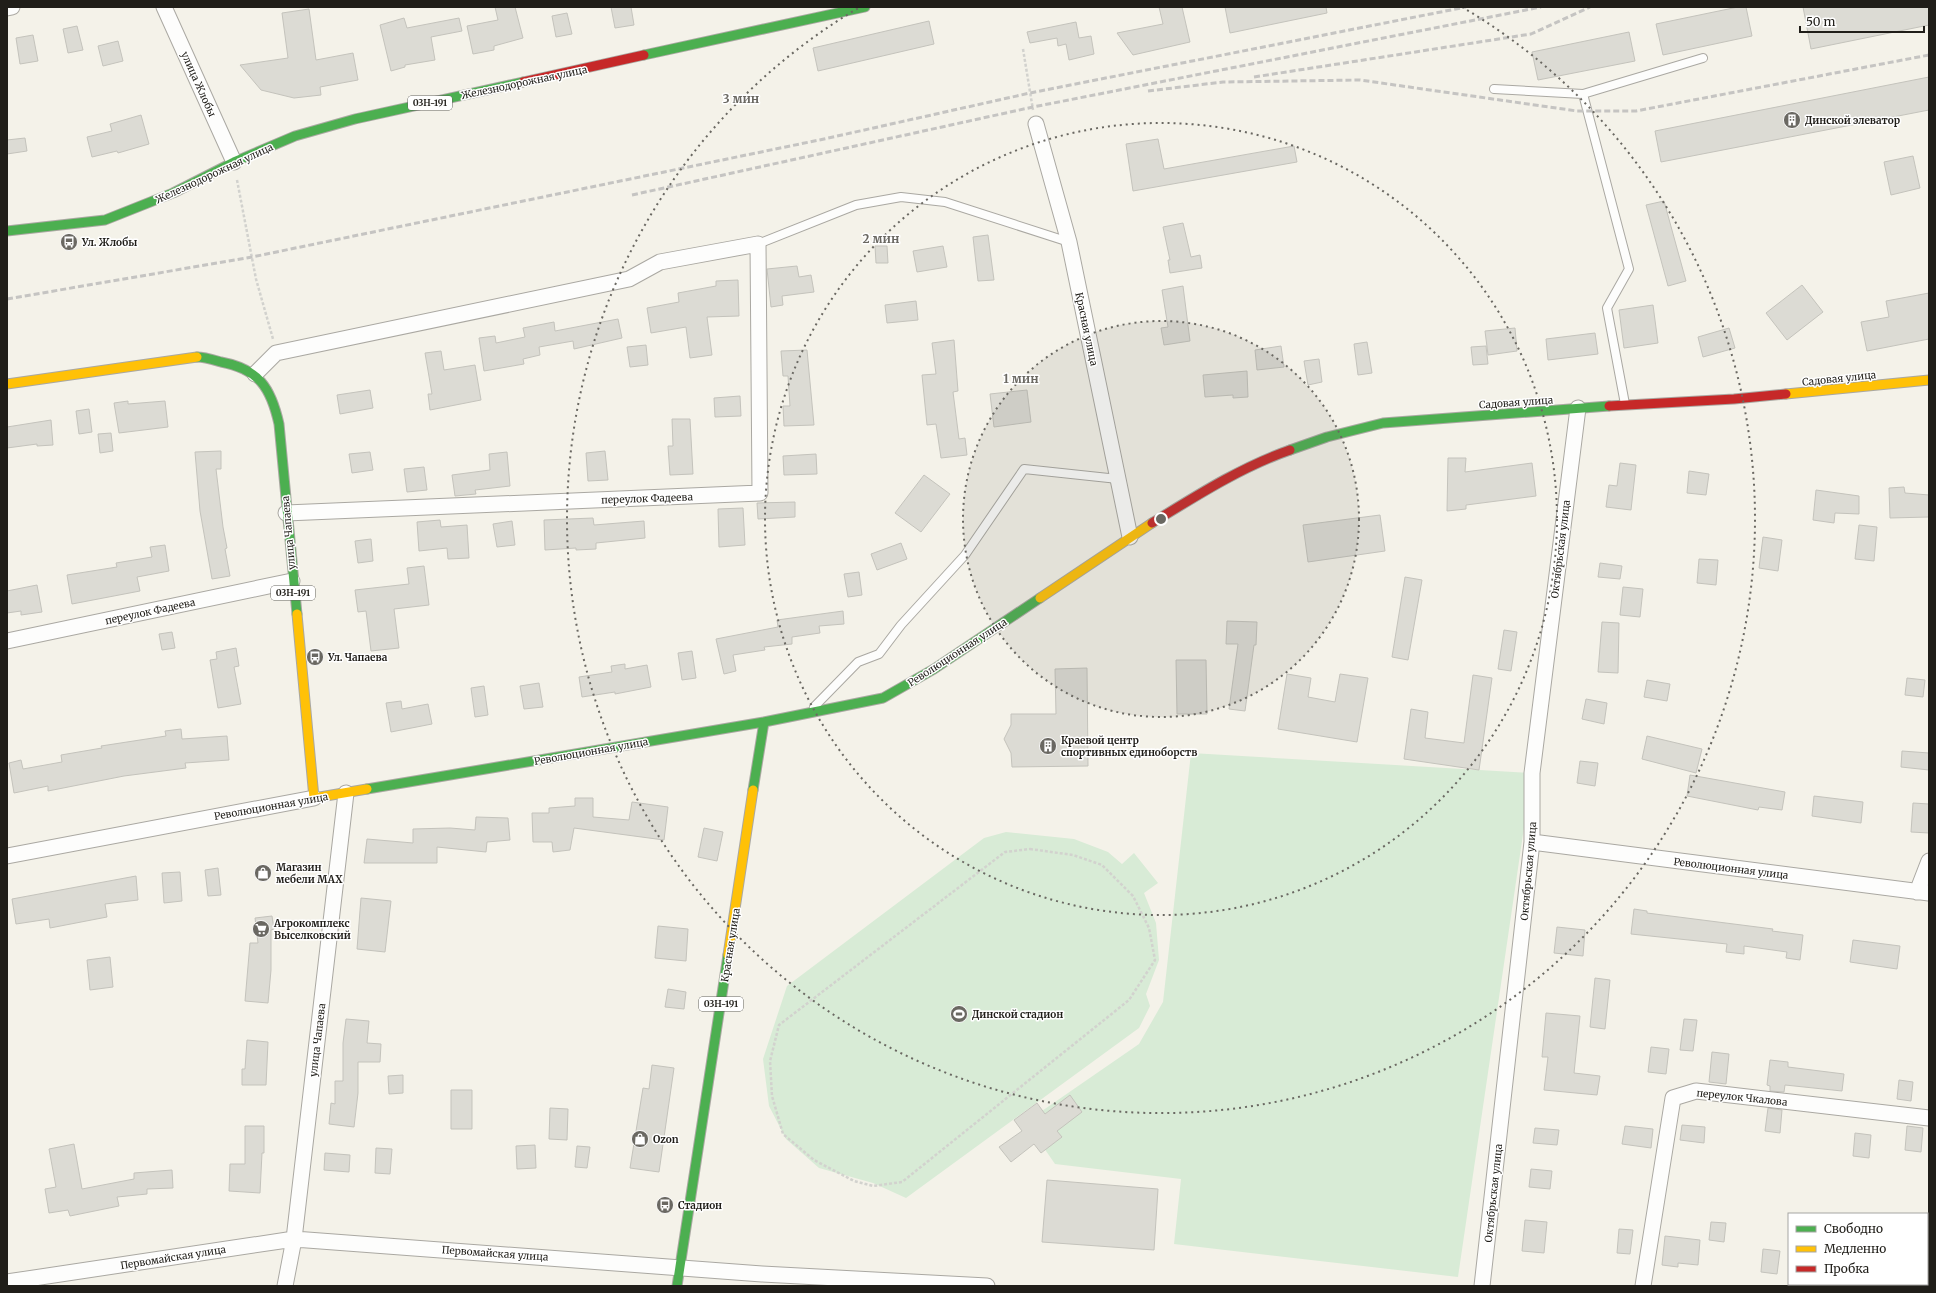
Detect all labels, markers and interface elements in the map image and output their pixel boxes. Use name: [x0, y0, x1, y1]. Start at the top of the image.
scale bar: [1800, 8, 1924, 34]
text: 50 m: [1806, 14, 1835, 29]
street label: улица Жлобы: [178, 49, 219, 119]
street label: Железнодорожная улица: [460, 63, 589, 102]
text: 3 мин: [723, 91, 760, 106]
road number: 03Н-191: [408, 96, 452, 110]
building icon: Динской элеватор: [1782, 110, 1802, 130]
place label: Динской элеватор: [1805, 114, 1901, 127]
street label: Железнодорожная улица: [153, 140, 276, 206]
text: 2 мин: [863, 231, 900, 246]
bus stop icon: Ул. Жлобы: [59, 232, 79, 252]
place label: Ул. Жлобы: [81, 236, 137, 249]
street label: Красная улица: [1072, 291, 1101, 368]
street label: Садовая улица: [1801, 368, 1877, 389]
text: 1 мин: [1003, 371, 1039, 386]
street label: Садовая улица: [1478, 393, 1554, 412]
street label: переулок Фадеева: [601, 490, 694, 507]
street label: улица Чапаева: [279, 495, 298, 570]
street label: Октябрьская улица: [1548, 498, 1573, 599]
centre of rings: [1154, 512, 1168, 526]
road number: 03Н-191: [271, 586, 315, 600]
street label: переулок Фадеева: [104, 595, 197, 627]
street label: Революционная улица: [905, 615, 1010, 689]
bus stop icon: Ул. Чапаева: [305, 647, 325, 667]
place label: Ул. Чапаева: [327, 651, 388, 664]
place label: Краевой центр спортивных единоборств: [1061, 734, 1197, 759]
street label: Революционная улица: [533, 735, 650, 768]
building icon: Краевой центр спортивных единоборств: [1038, 736, 1058, 756]
street label: Революционная улица: [213, 790, 330, 823]
street label: Октябрьская улица: [1518, 820, 1539, 921]
street label: Революционная улица: [1673, 855, 1790, 882]
place label: Магазин мебели MAX: [276, 861, 343, 886]
shop icon: Магазин мебели MAX: [253, 863, 273, 883]
street label: Красная улица: [718, 906, 743, 983]
place label: Агрокомплекс Выселковский: [273, 917, 351, 942]
supermarket icon: Агрокомплекс Выселковский: [251, 919, 271, 939]
road number: 03Н-191: [699, 997, 743, 1011]
street label: улица Чапаева: [307, 1002, 329, 1078]
sports icon: Динской стадион: [949, 1004, 969, 1024]
place label: Динской стадион: [972, 1008, 1063, 1021]
street label: переулок Чкалова: [1696, 1086, 1789, 1109]
shop icon: Ozon: [630, 1129, 650, 1149]
place label: Ozon: [653, 1133, 679, 1146]
street label: Октябрьская улица: [1482, 1142, 1505, 1243]
bus stop icon: Стадион: [655, 1195, 675, 1215]
place label: Стадион: [678, 1199, 722, 1212]
legend: [1788, 1213, 1928, 1285]
text: Свободно: [1824, 1221, 1883, 1236]
text: Медленно: [1824, 1241, 1886, 1256]
street label: Первомайская улица: [119, 1243, 227, 1272]
street label: Первомайская улица: [441, 1243, 549, 1264]
text: Пробка: [1824, 1261, 1870, 1276]

